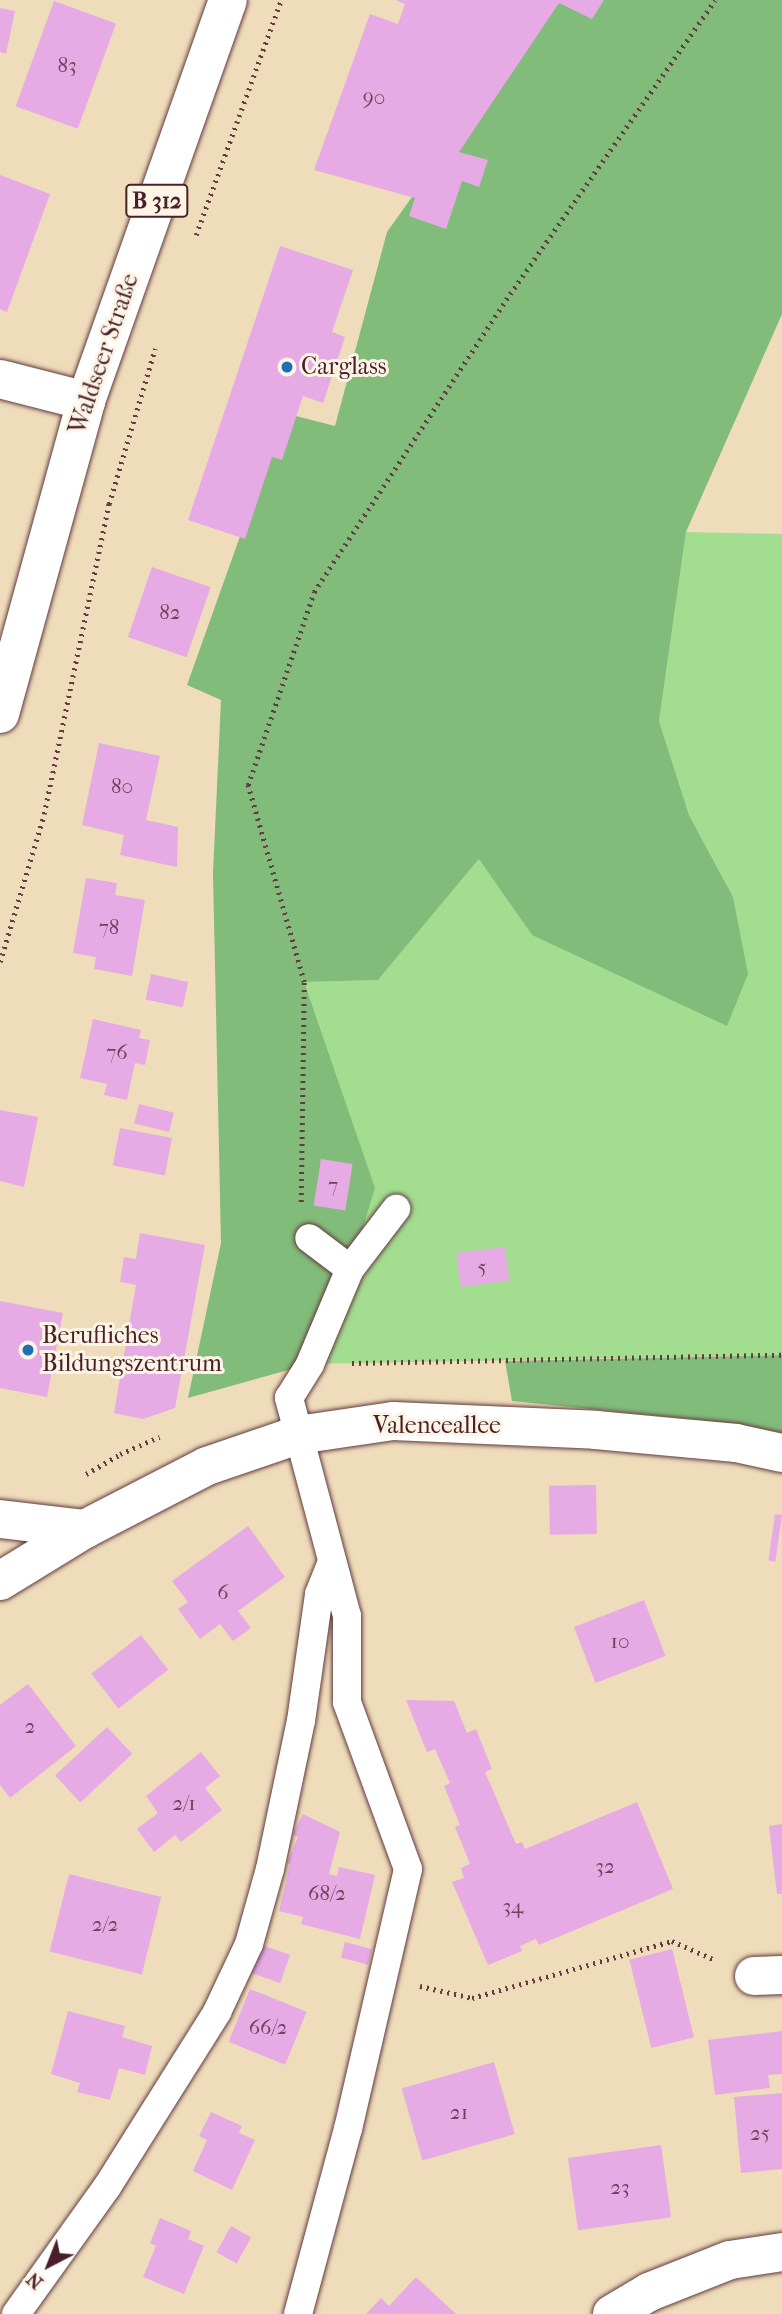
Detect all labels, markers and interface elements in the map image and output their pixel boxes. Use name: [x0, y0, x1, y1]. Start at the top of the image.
house number: 83: [57, 52, 77, 78]
house number: 90: [363, 84, 385, 110]
road number: B 312: [124, 182, 190, 220]
street label: Waldseer Straße: [63, 270, 145, 438]
place label: Carglass: [301, 353, 387, 381]
marker: Carglass: [279, 359, 295, 375]
house number: 82: [159, 599, 181, 625]
house number: 80: [111, 773, 133, 799]
house number: 78: [99, 914, 119, 940]
house number: 76: [106, 1039, 128, 1065]
house number: 7: [328, 1172, 338, 1198]
house number: 5: [477, 1254, 487, 1280]
place label: Berufliches Bildungszentrum: [42, 1322, 222, 1378]
marker: Berufliches Bildungszentrum: [20, 1342, 36, 1358]
street label: Valenceallee: [373, 1412, 501, 1440]
house number: 6: [217, 1579, 229, 1605]
house number: 10: [611, 1628, 629, 1654]
house number: 2: [25, 1713, 35, 1739]
house number: 2/1: [172, 1790, 196, 1816]
house number: 32: [595, 1853, 615, 1879]
house number: 68/2: [308, 1880, 346, 1906]
house number: 34: [502, 1893, 524, 1919]
house number: 2/2: [92, 1911, 118, 1937]
house number: 66/2: [249, 2014, 287, 2040]
house number: 21: [450, 2099, 468, 2125]
house number: 25: [750, 2120, 770, 2146]
house number: 23: [610, 2174, 630, 2200]
north arrow: [14, 2230, 84, 2300]
text: N: [22, 2268, 48, 2294]

